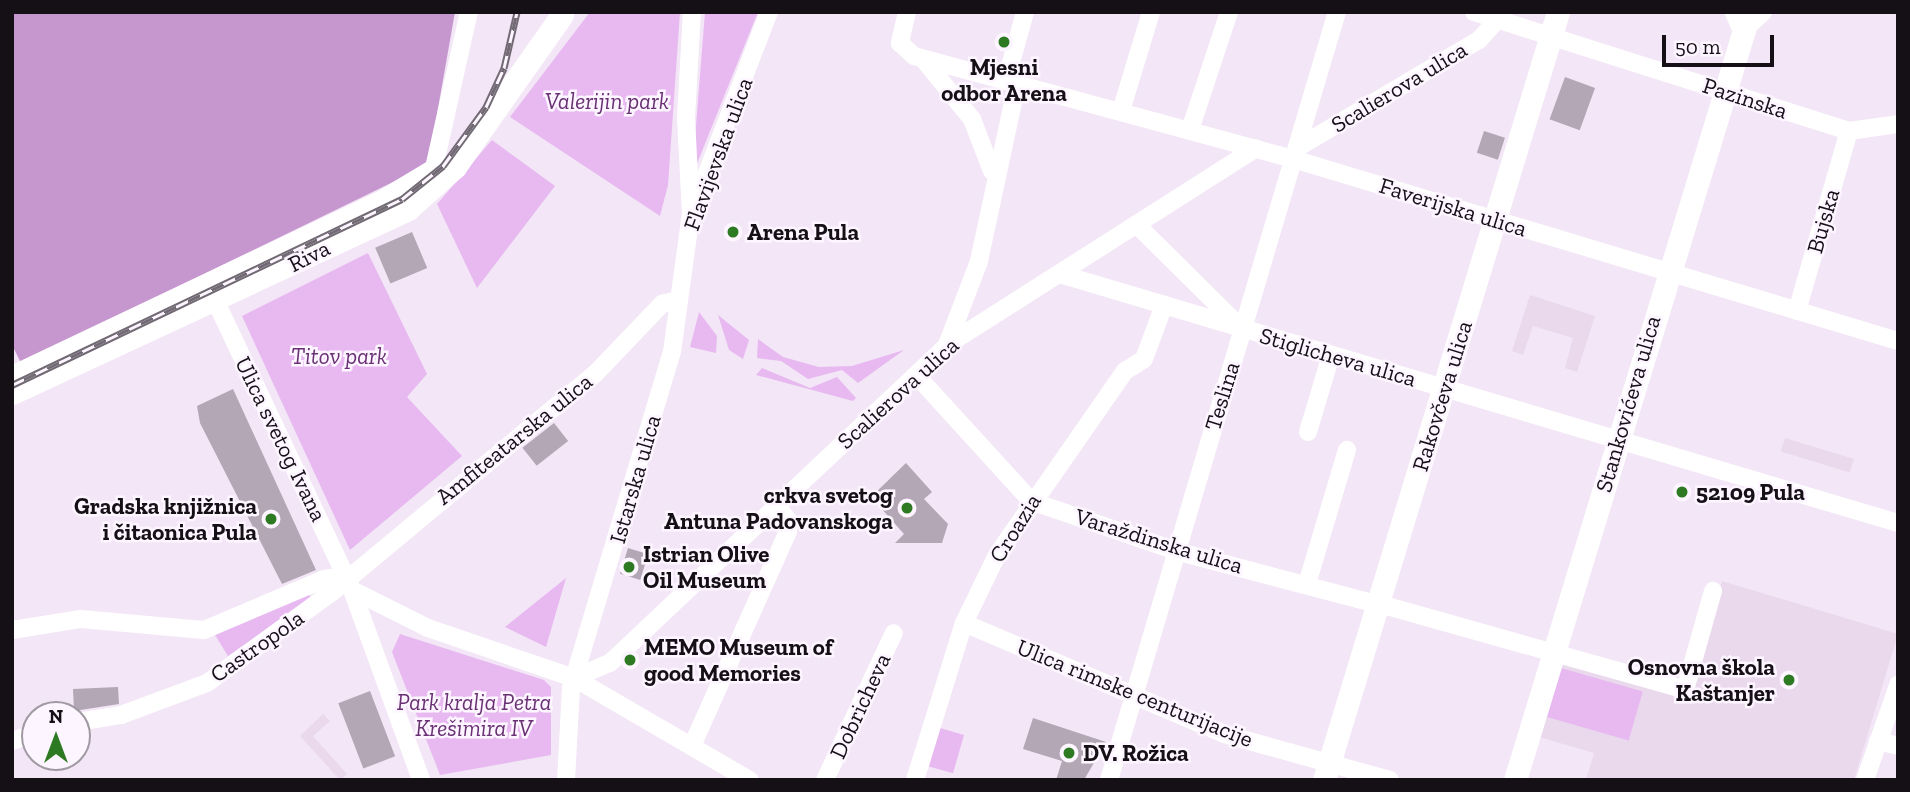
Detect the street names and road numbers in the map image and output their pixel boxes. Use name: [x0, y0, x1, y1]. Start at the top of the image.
street label: Scalierova ulica: [1326, 36, 1472, 138]
street label: Pazinska: [1699, 71, 1791, 125]
street label: Flavijevska ulica: [678, 74, 758, 234]
street label: Faverijska ulica: [1376, 171, 1530, 243]
street label: Bujska: [1801, 186, 1845, 256]
street label: Riva: [284, 234, 334, 278]
street label: Stankovićeva ulica: [1590, 312, 1666, 496]
street label: Rakovčeva ulica: [1406, 317, 1478, 475]
street label: Stiglicheva ulica: [1257, 321, 1419, 393]
street label: Scalierova ulica: [832, 331, 964, 455]
street label: Ulica svetog Ivana: [229, 352, 333, 526]
street label: Teslina: [1198, 358, 1246, 434]
street label: Amfiteatarska ulica: [430, 367, 598, 511]
street label: Istarska ulica: [604, 412, 666, 546]
street label: Croazia: [983, 489, 1047, 567]
street label: Varaždinska ulica: [1072, 502, 1246, 580]
street label: Castropola: [205, 604, 309, 688]
street label: Ulica rimske centurijacije: [1013, 633, 1257, 753]
street label: Dobricheva: [824, 649, 896, 763]

